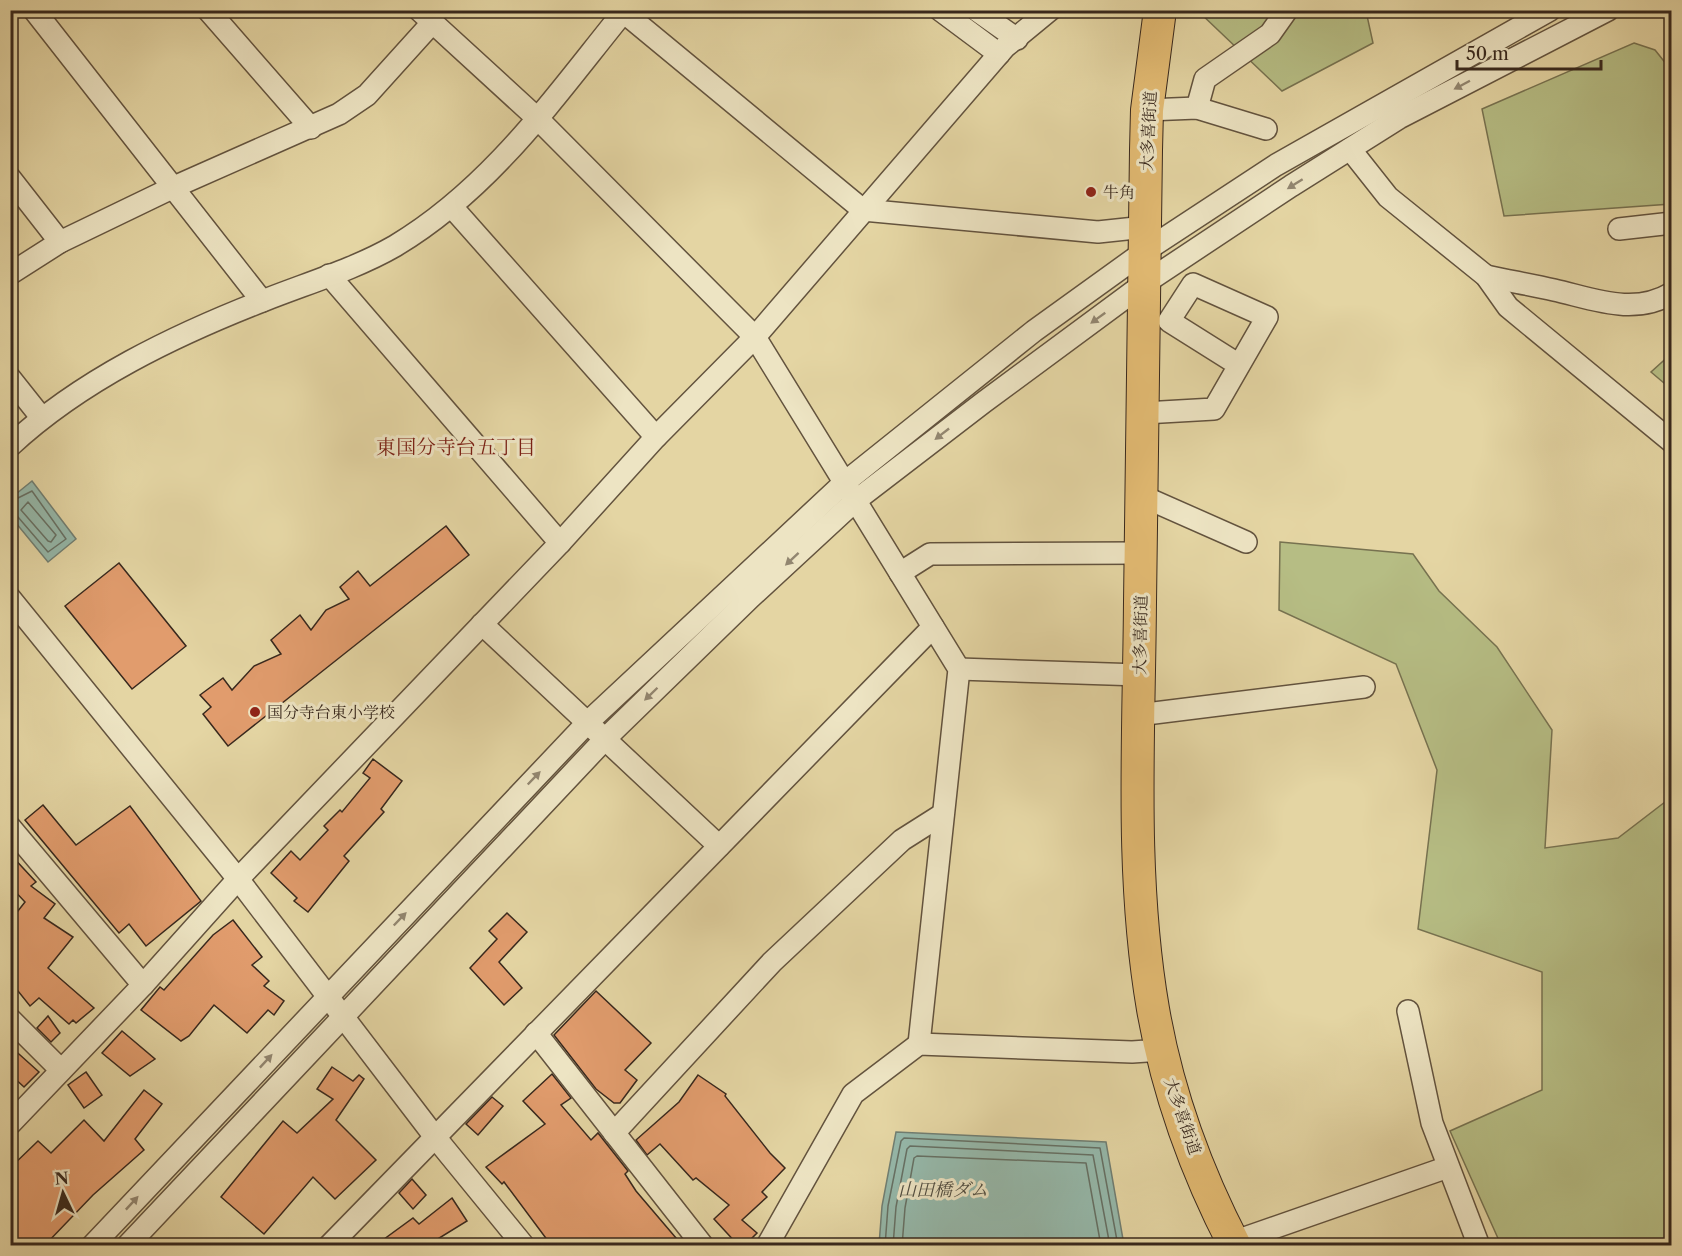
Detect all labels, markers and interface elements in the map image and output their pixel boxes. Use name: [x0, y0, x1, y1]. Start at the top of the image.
scale bar: [1457, 33, 1601, 71]
text: 50 m: [1466, 43, 1509, 65]
one-way arrow: [1454, 80, 1471, 90]
street label: 大多喜街道: [1136, 91, 1160, 171]
one-way arrow: [1286, 178, 1303, 189]
place label: 牛角: [1103, 182, 1135, 202]
marker: 牛角: [1084, 185, 1098, 199]
one-way arrow: [1091, 312, 1107, 324]
one-way arrow: [934, 428, 949, 440]
district label: 東国分寺台五丁目: [376, 435, 536, 459]
one-way arrow: [785, 552, 800, 565]
street label: 大多喜街道: [1129, 595, 1151, 675]
one-way arrow: [644, 687, 659, 701]
place label: 国分寺台東小学校: [267, 702, 395, 722]
marker: 国分寺台東小学校: [248, 705, 262, 719]
one-way arrow: [527, 771, 541, 785]
one-way arrow: [393, 912, 407, 927]
one-way arrow: [259, 1053, 273, 1068]
street label: 大多喜街道: [1161, 1075, 1205, 1157]
north arrow: [33, 1163, 93, 1223]
text: N: [54, 1167, 70, 1189]
water label: 山田橋ダム: [898, 1179, 988, 1201]
one-way arrow: [125, 1196, 139, 1210]

